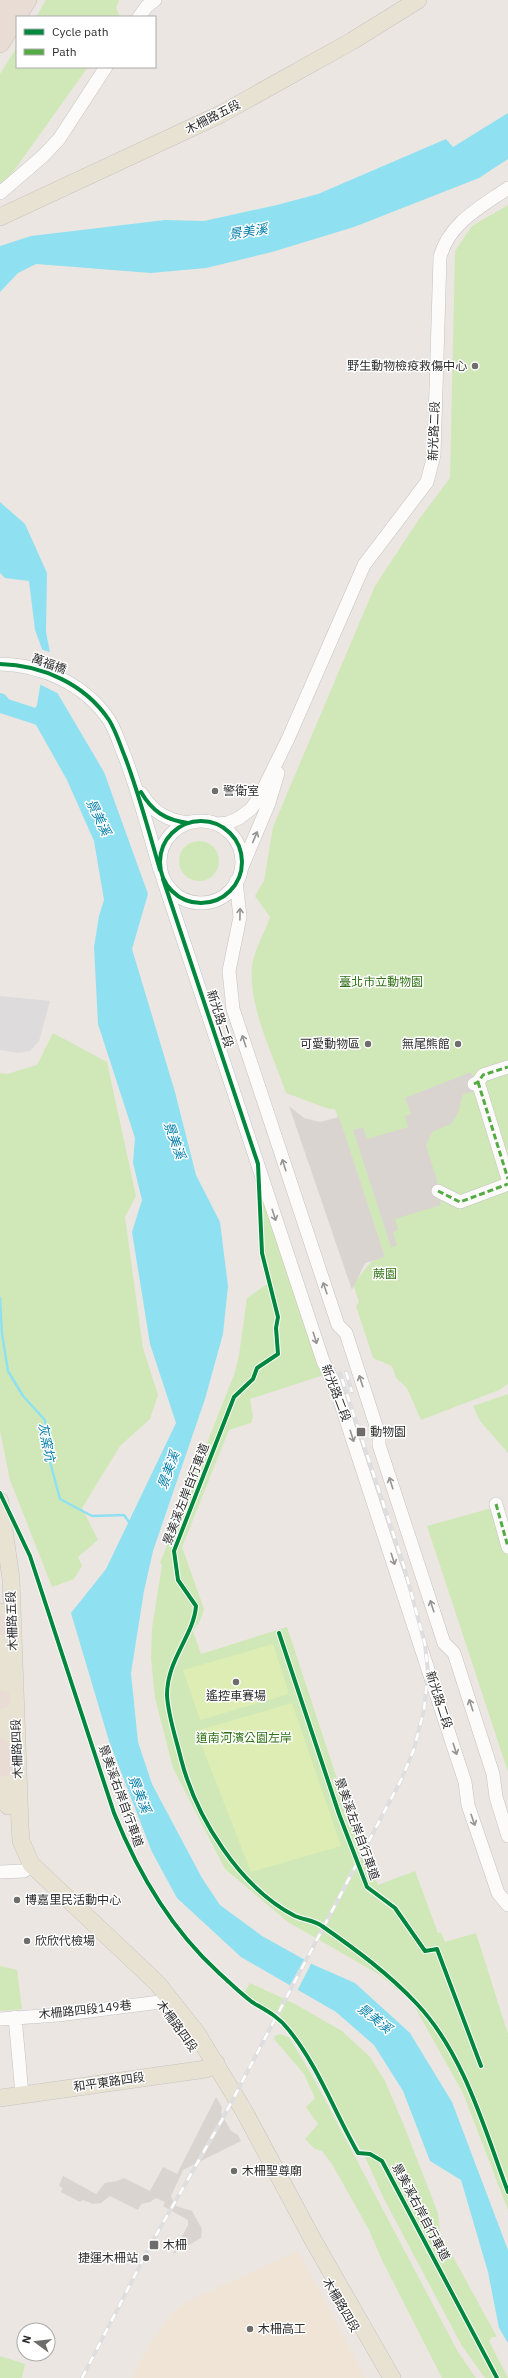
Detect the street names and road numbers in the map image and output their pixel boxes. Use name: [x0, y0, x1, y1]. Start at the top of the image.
street label: 木柵路五段: [183, 96, 243, 137]
street label: 新光路二段: [425, 401, 442, 461]
street label: 萬福橋: [30, 650, 69, 677]
street label: 新光路二段: [204, 988, 237, 1050]
street label: 新光路二段: [319, 1362, 354, 1424]
street label: 景美溪左岸自行車道: [159, 1441, 212, 1547]
street label: 木柵路五段: [3, 1591, 20, 1651]
street label: 新光路二段: [423, 1669, 456, 1731]
street label: 木柵路四段: [8, 1719, 25, 1779]
street label: 景美溪右岸自行車道: [96, 1743, 147, 1849]
street label: 景美溪左岸自行車道: [332, 1776, 383, 1882]
street label: 木柵路四段149巷: [38, 1997, 132, 2022]
street label: 木柵路四段: [154, 1997, 201, 2054]
street label: 和平東路四段: [72, 2069, 146, 2094]
street label: 景美溪右岸自行車道: [389, 2161, 453, 2263]
street label: 木柵路四段: [320, 2275, 363, 2334]

